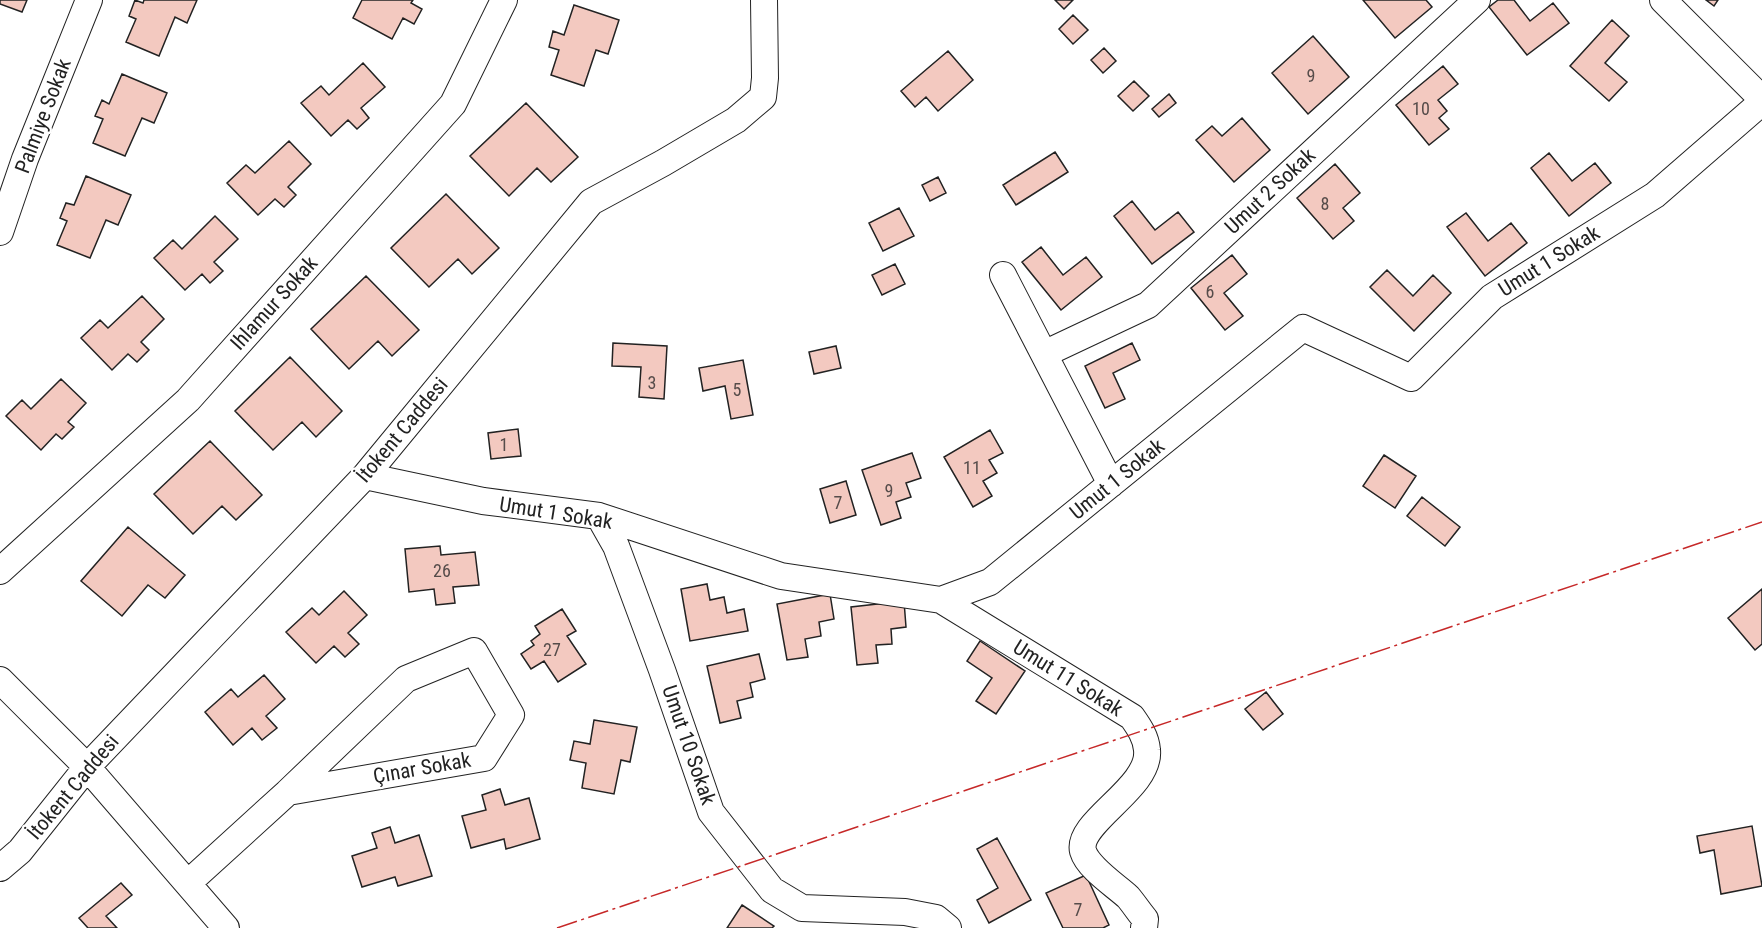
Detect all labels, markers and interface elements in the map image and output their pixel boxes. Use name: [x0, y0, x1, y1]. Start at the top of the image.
street label: Palmiye Sokak: [10, 55, 76, 177]
house number: 9: [1307, 65, 1315, 86]
house number: 10: [1412, 98, 1430, 119]
street label: Umut 2 Sokak: [1220, 143, 1320, 239]
house number: 8: [1321, 193, 1329, 214]
street label: Umut 1 Sokak: [1494, 220, 1604, 301]
street label: Ihlamur Sokak: [226, 251, 323, 355]
house number: 6: [1206, 281, 1214, 302]
house number: 3: [648, 372, 656, 393]
street label: İtokent Caddesi: [351, 373, 453, 487]
house number: 5: [733, 379, 742, 400]
street label: Umut 1 Sokak: [1065, 433, 1169, 524]
house number: 1: [500, 434, 508, 455]
house number: 11: [963, 457, 981, 478]
house number: 9: [885, 480, 893, 501]
street label: Umut 1 Sokak: [498, 492, 615, 534]
house number: 7: [834, 492, 843, 513]
house number: 26: [433, 560, 451, 581]
street label: Umut 11 Sokak: [1009, 635, 1128, 722]
house number: 27: [543, 639, 561, 660]
street label: Umut 10 Sokak: [657, 682, 721, 808]
street label: İtokent Caddesi: [22, 730, 124, 844]
street label: Çınar Sokak: [371, 748, 473, 788]
house number: 7: [1074, 899, 1083, 920]

